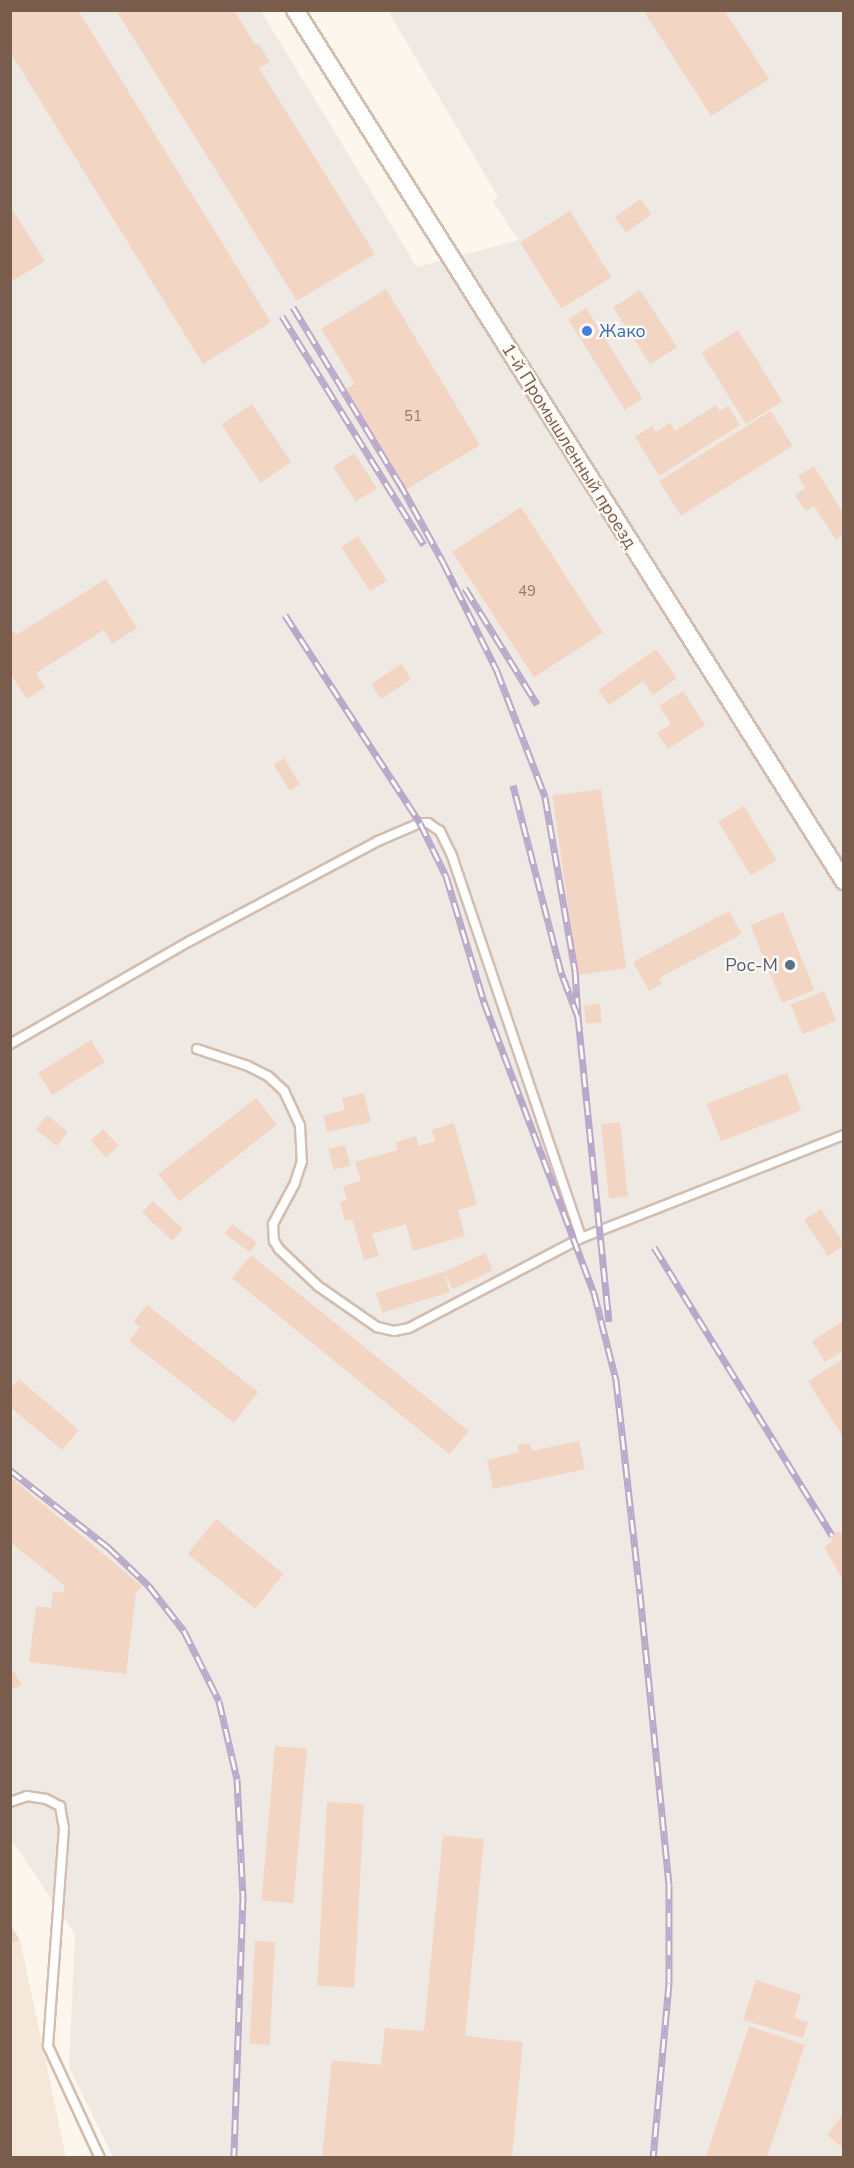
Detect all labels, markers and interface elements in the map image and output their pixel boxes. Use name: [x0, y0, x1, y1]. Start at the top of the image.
place label: Жако: [599, 320, 646, 342]
marker: Жако: [580, 324, 594, 338]
street label: 1-й Промышленный проезд: [497, 339, 641, 553]
house number: 51: [404, 408, 422, 426]
house number: 49: [518, 583, 536, 601]
place label: Рос-М: [725, 954, 778, 976]
marker: Рос-М: [783, 958, 797, 972]

